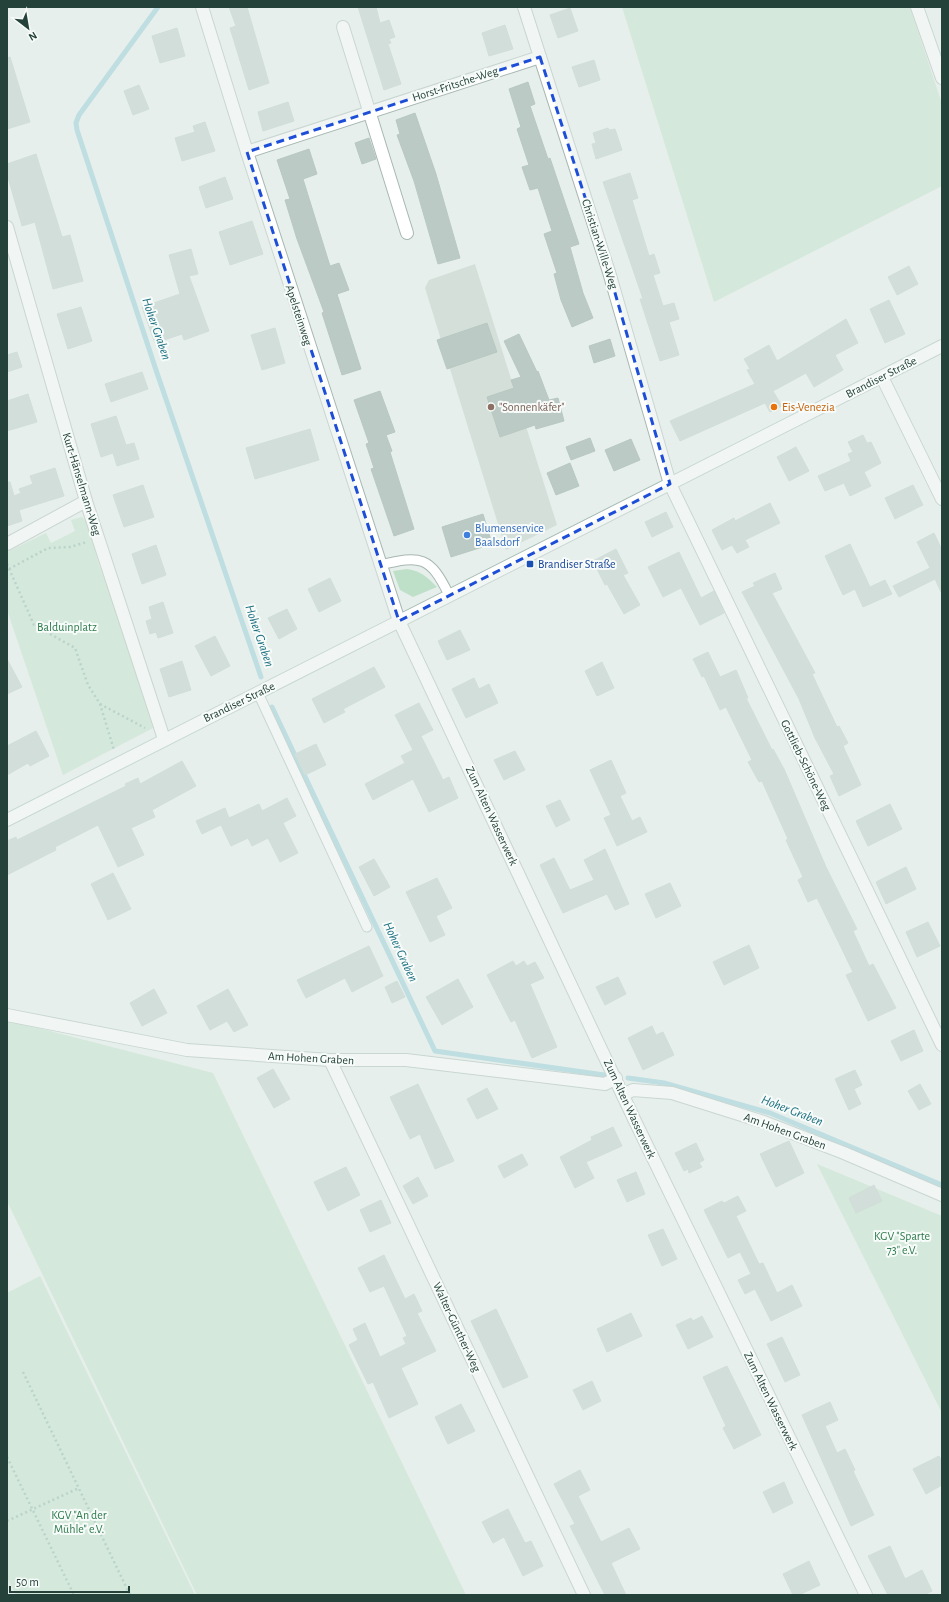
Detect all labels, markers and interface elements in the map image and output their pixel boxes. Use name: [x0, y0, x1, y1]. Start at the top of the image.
north arrow: [8, 8, 48, 48]
text: N: [27, 29, 39, 43]
street label: Horst-Fritsche-Weg: [411, 64, 500, 104]
street label: Christian-Wille-Weg: [580, 197, 620, 291]
street label: Apelsteinweg: [284, 283, 314, 347]
water label: Hoher Graben: [139, 296, 173, 362]
street label: Brandiser Straße: [844, 354, 918, 400]
place label: "Sonnenkäfer": [499, 401, 565, 413]
place label: Eis-Venezia: [782, 401, 835, 413]
marker: "Sonnenkäfer": [486, 402, 496, 412]
marker: Eis-Venezia: [769, 402, 779, 412]
street label: Kurt-Hänselmann-Weg: [61, 431, 103, 537]
place label: Blumenservice Baalsdorf: [475, 522, 544, 548]
marker: Blumenservice Baalsdorf: [462, 530, 472, 540]
place label: Brandiser Straße: [538, 558, 616, 570]
marker: Brandiser Straße: [525, 559, 535, 569]
water label: Hoher Graben: [242, 603, 276, 669]
park label: Balduinplatz: [37, 621, 97, 633]
street label: Brandiser Straße: [201, 680, 277, 724]
street label: Gottlieb-Schöne-Weg: [779, 718, 833, 813]
street label: Zum Alten Wasserwerk: [464, 765, 520, 868]
water label: Hoher Graben: [380, 920, 420, 984]
street label: Am Hohen Graben: [268, 1050, 354, 1066]
street label: Zum Alten Wasserwerk: [602, 1058, 658, 1161]
water label: Hoher Graben: [760, 1093, 824, 1129]
street label: Am Hohen Graben: [742, 1111, 828, 1151]
park label: KGV "Sparte 73" e.V.: [874, 1230, 930, 1256]
street label: Walter-Günther-Weg: [431, 1280, 483, 1374]
street label: Zum Alten Wasserwerk: [742, 1350, 800, 1453]
park label: KGV "An der Mühle" e.V.: [51, 1509, 107, 1535]
scale bar: [10, 1568, 129, 1594]
text: 50 m: [16, 1576, 39, 1588]

